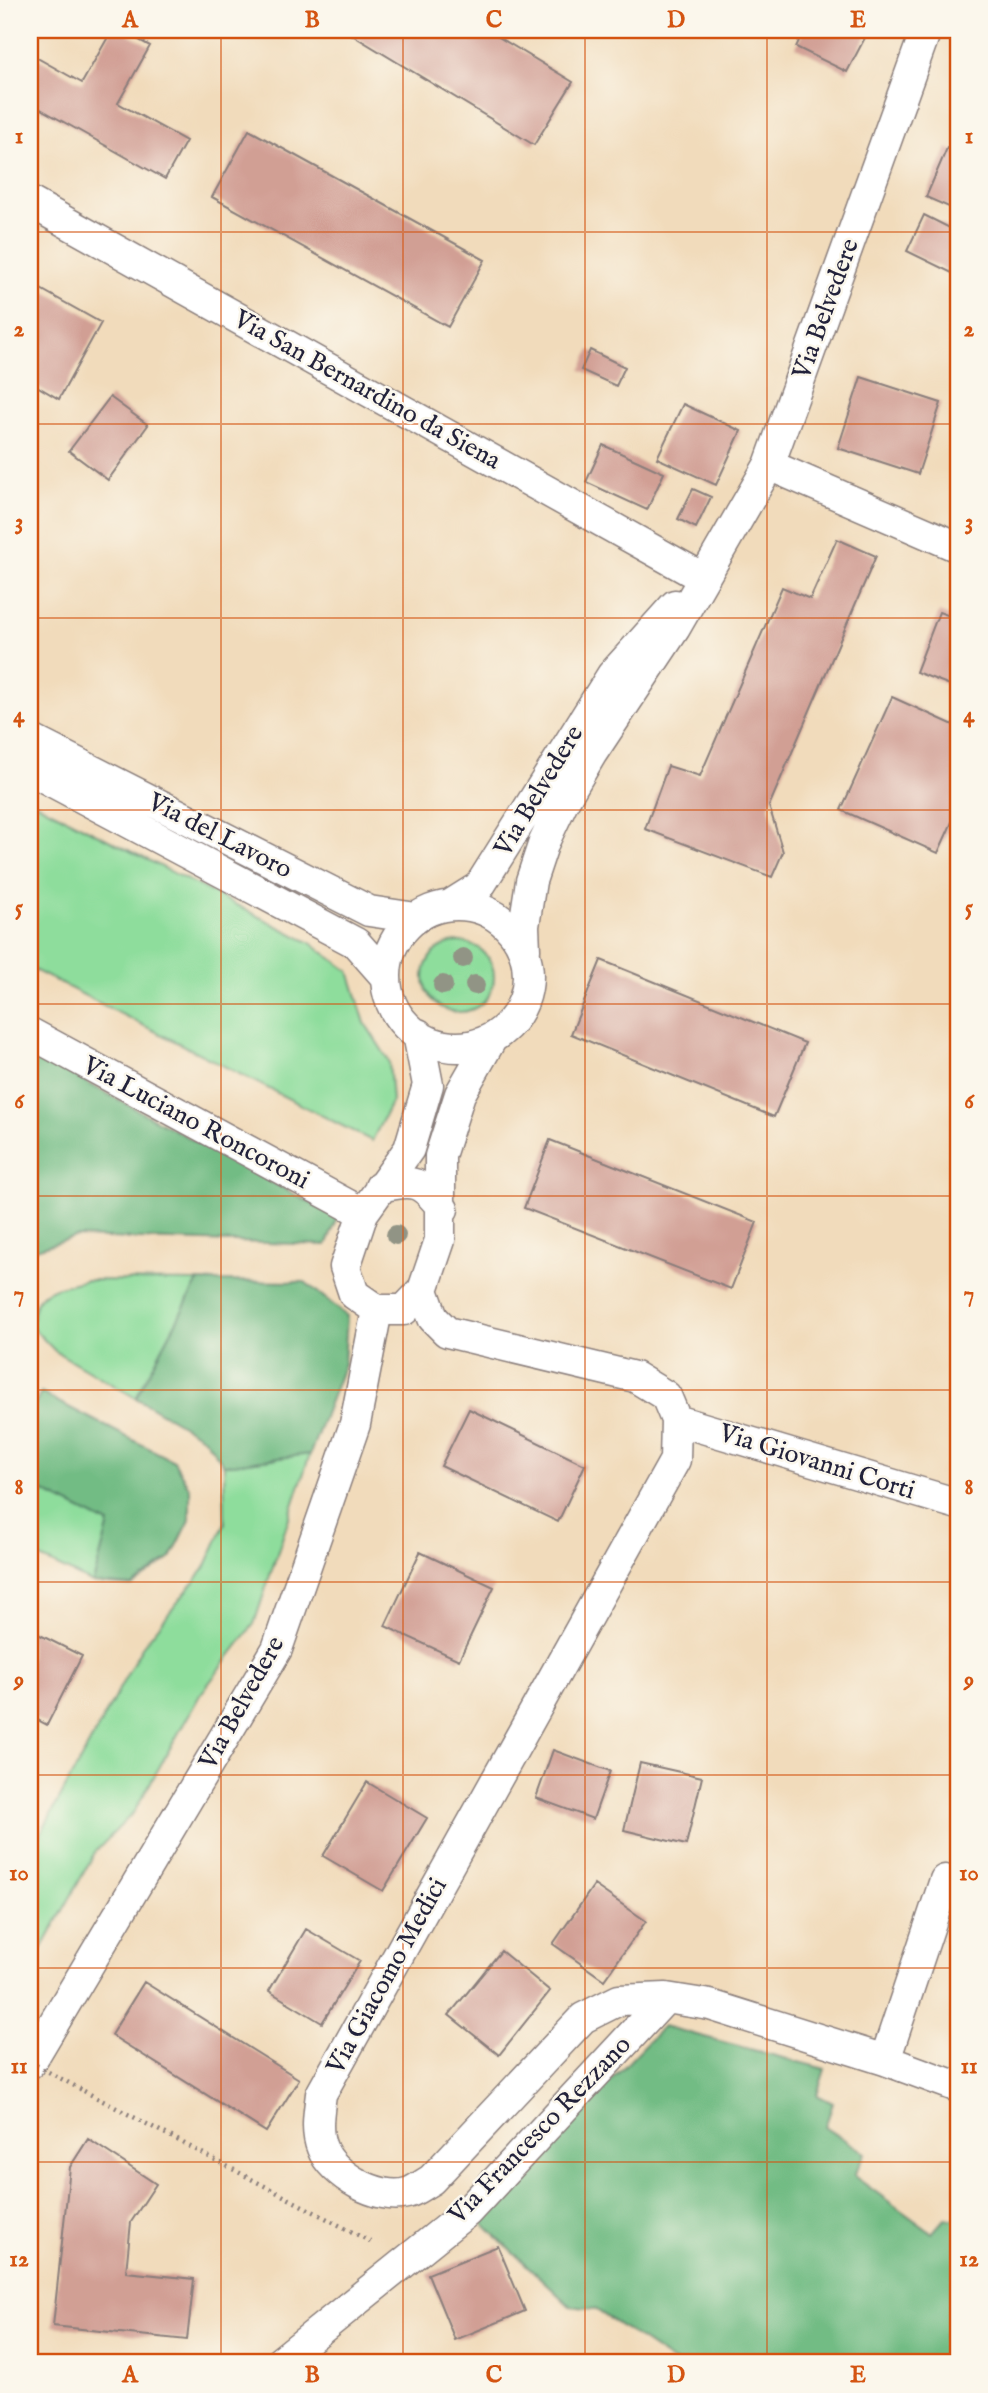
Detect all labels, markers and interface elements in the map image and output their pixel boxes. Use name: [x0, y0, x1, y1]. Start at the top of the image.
text: A: [121, 6, 139, 35]
text: B: [304, 6, 320, 35]
text: C: [486, 6, 503, 35]
text: D: [667, 6, 685, 35]
text: E: [850, 6, 866, 35]
text: 1: [15, 122, 23, 151]
text: 1: [965, 122, 973, 151]
street label: Via Belvedere: [785, 234, 867, 385]
street label: Via San Bernardino da Siena: [227, 302, 507, 478]
text: 2: [14, 315, 25, 344]
text: 2: [964, 315, 975, 344]
text: 3: [15, 508, 23, 537]
text: 3: [965, 508, 973, 537]
text: 4: [13, 701, 25, 730]
text: 4: [963, 701, 975, 730]
street label: Via Belvedere: [486, 719, 591, 864]
street label: Via del Lavoro: [141, 785, 298, 886]
text: 5: [15, 894, 24, 923]
text: 5: [965, 894, 974, 923]
street label: Via Luciano Roncoroni: [76, 1049, 315, 1197]
text: 6: [14, 1087, 25, 1116]
text: 6: [964, 1087, 975, 1116]
text: 7: [14, 1280, 24, 1309]
text: 7: [964, 1280, 974, 1309]
street label: Via Giovanni Corti: [714, 1416, 919, 1507]
text: 8: [14, 1473, 24, 1502]
text: 8: [964, 1473, 974, 1502]
street label: Via Belvedere: [191, 1630, 292, 1776]
text: 9: [13, 1666, 24, 1695]
text: 9: [963, 1666, 974, 1695]
text: 10: [9, 1859, 29, 1888]
text: 10: [959, 1859, 979, 1888]
street label: Via Giacomo Medici: [319, 1872, 455, 2081]
street label: Via Francesco Rezzano: [441, 2029, 639, 2232]
text: 11: [10, 2052, 28, 2081]
text: 11: [960, 2052, 978, 2081]
text: 12: [9, 2245, 29, 2274]
text: 12: [959, 2245, 979, 2274]
text: A: [121, 2361, 139, 2390]
text: B: [304, 2361, 320, 2390]
text: C: [486, 2361, 503, 2390]
text: D: [667, 2361, 685, 2390]
text: E: [850, 2361, 866, 2390]

